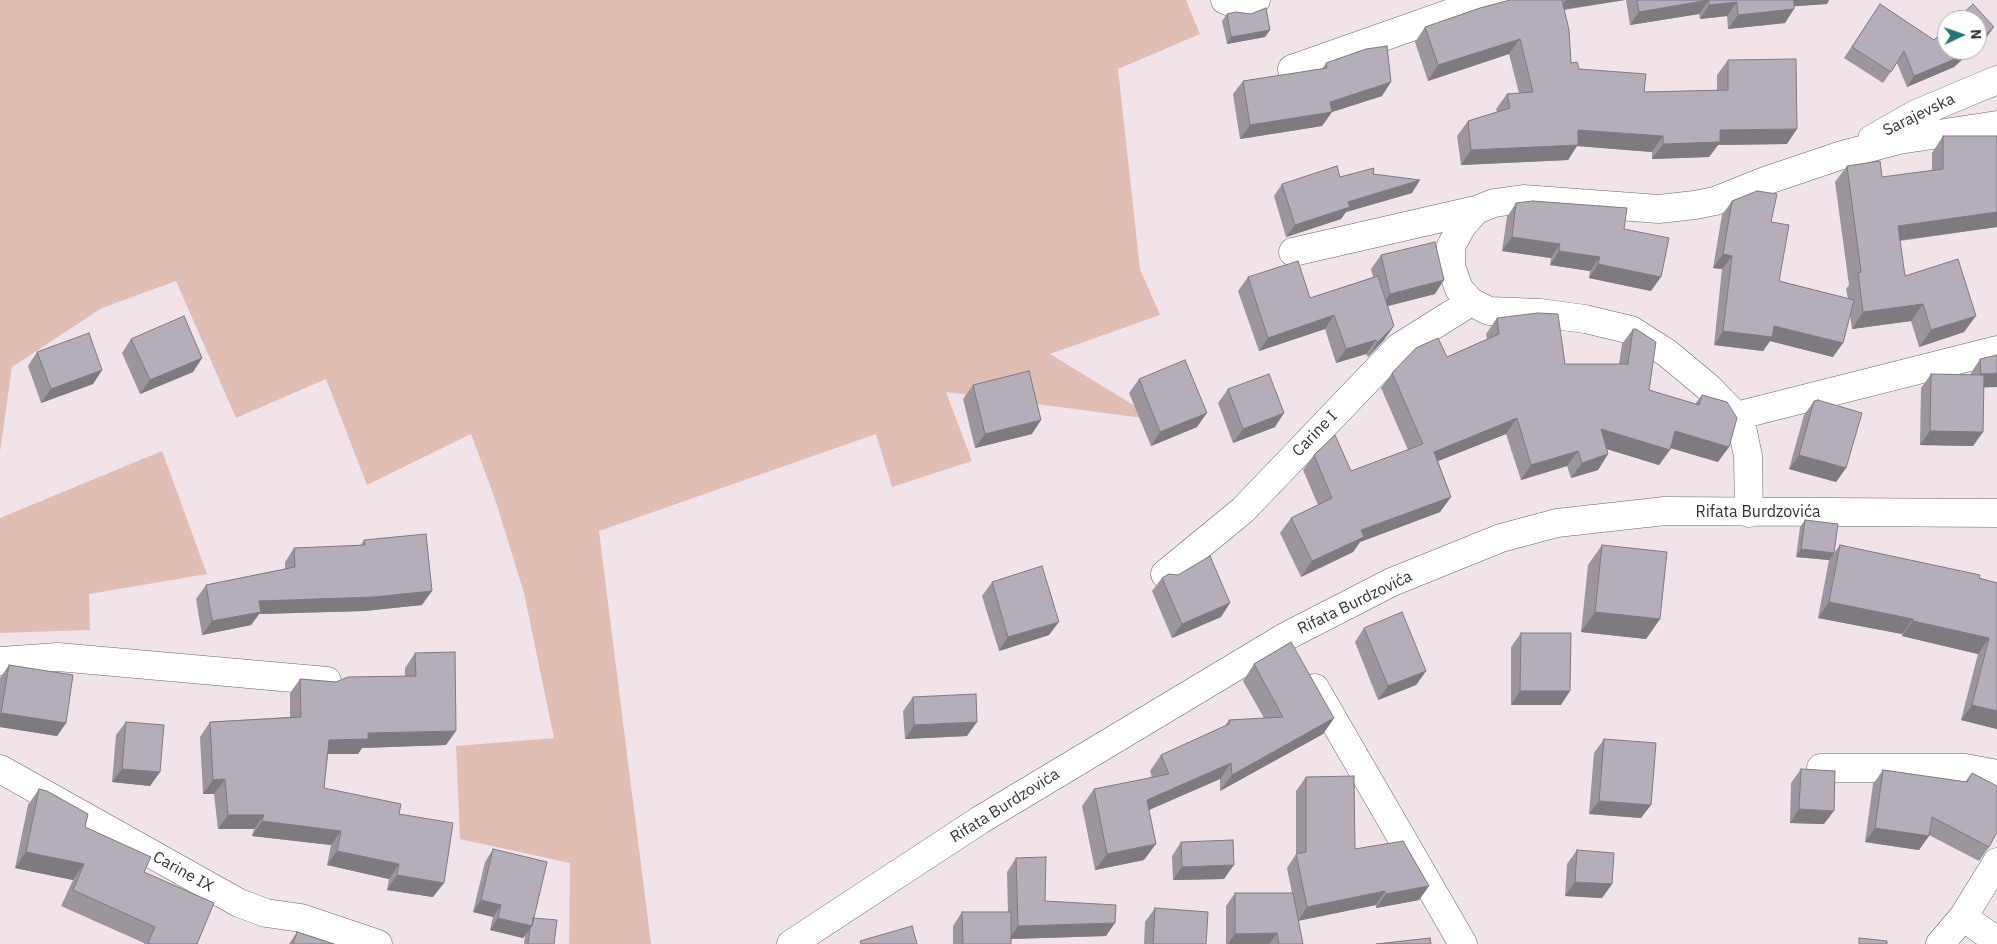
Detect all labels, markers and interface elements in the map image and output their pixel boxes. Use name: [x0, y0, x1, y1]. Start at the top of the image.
north arrow: [1937, 10, 1987, 60]
text: N: [1967, 29, 1985, 40]
street label: Sarajevska: [1880, 89, 1958, 141]
street label: Carine I: [1289, 407, 1341, 461]
street label: Rifata Burdzovića: [1695, 502, 1821, 522]
street label: Rifata Burdzovića: [1295, 567, 1415, 639]
street label: Rifata Burdzovića: [947, 765, 1063, 847]
street label: Carine IX: [149, 848, 217, 896]

